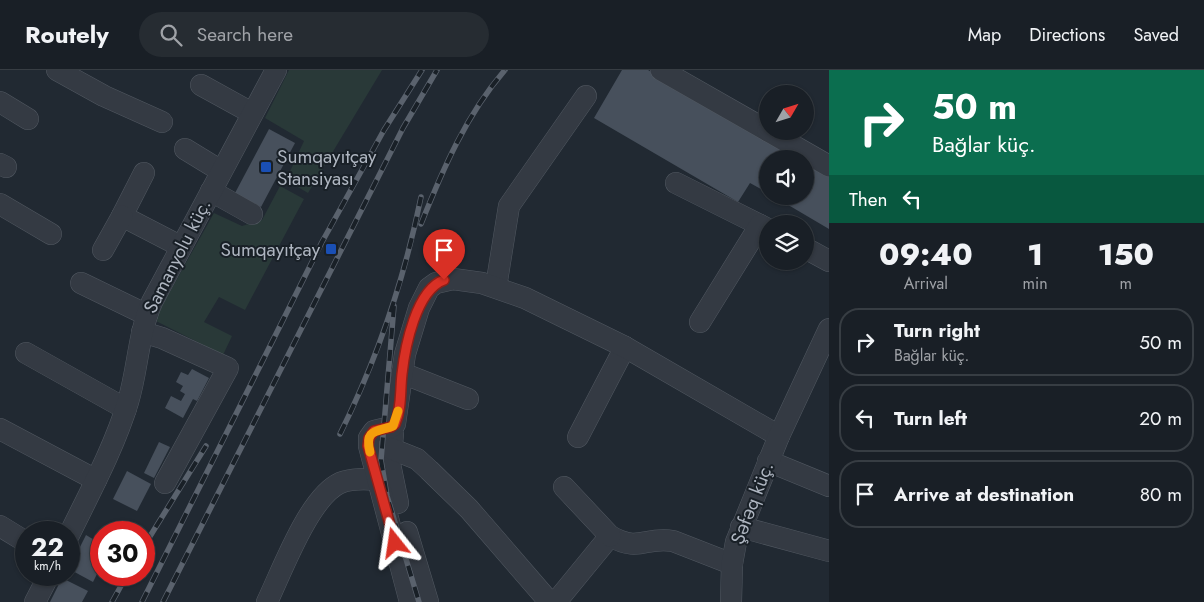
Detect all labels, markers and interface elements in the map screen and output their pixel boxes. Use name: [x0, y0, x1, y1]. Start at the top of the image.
search box: [139, 12, 489, 57]
text: Routely: [25, 17, 109, 52]
icon: search: [157, 21, 185, 49]
text: Search here: [197, 21, 293, 48]
text: Map: [968, 22, 1001, 48]
text: Directions: [1029, 22, 1105, 48]
text: Saved: [1133, 22, 1179, 48]
text: 50 m: [932, 82, 1017, 132]
north arrow: [759, 85, 814, 140]
map controls: [759, 85, 814, 270]
icon: right: [849, 90, 914, 155]
text: Bağlar küç.: [932, 128, 1036, 160]
place label: Sumqayıtçay Stansiyası: [277, 143, 377, 192]
button: sound: [759, 150, 814, 205]
marker: Sumqayıtçay Stansiyası: [259, 160, 273, 174]
icon: left: [898, 185, 926, 213]
text: Then: [849, 186, 888, 213]
street label: Samanyolu küç.: [137, 194, 217, 318]
button: layers: [759, 215, 814, 270]
pin: [423, 229, 465, 280]
text: 09:40: [879, 233, 973, 276]
text: 1: [1027, 233, 1043, 276]
text: 150: [1098, 233, 1154, 276]
place label: Sumqayıtçay: [221, 236, 321, 263]
icon: arrive: [430, 236, 458, 264]
marker: Sumqayıtçay: [324, 242, 338, 256]
text: Arrival: [904, 272, 948, 295]
text: min: [1023, 272, 1048, 295]
text: m: [1120, 272, 1132, 295]
text: Turn right: [894, 317, 980, 344]
icon: right: [851, 328, 879, 356]
text: 50 m: [1139, 329, 1182, 356]
text: Bağlar küç.: [894, 344, 969, 367]
icon: left: [851, 404, 879, 432]
text: Turn left: [894, 405, 967, 432]
text: 20 m: [1139, 405, 1182, 432]
street label: Şəfəq küç.: [724, 458, 780, 548]
icon: arrive: [851, 480, 879, 508]
text: Arrive at destination: [894, 481, 1074, 508]
text: 80 m: [1140, 481, 1182, 508]
position arrow: [368, 516, 420, 568]
speed limit sign: 30: [90, 521, 155, 586]
text: 22: [31, 529, 64, 565]
text: km/h: [34, 557, 61, 575]

